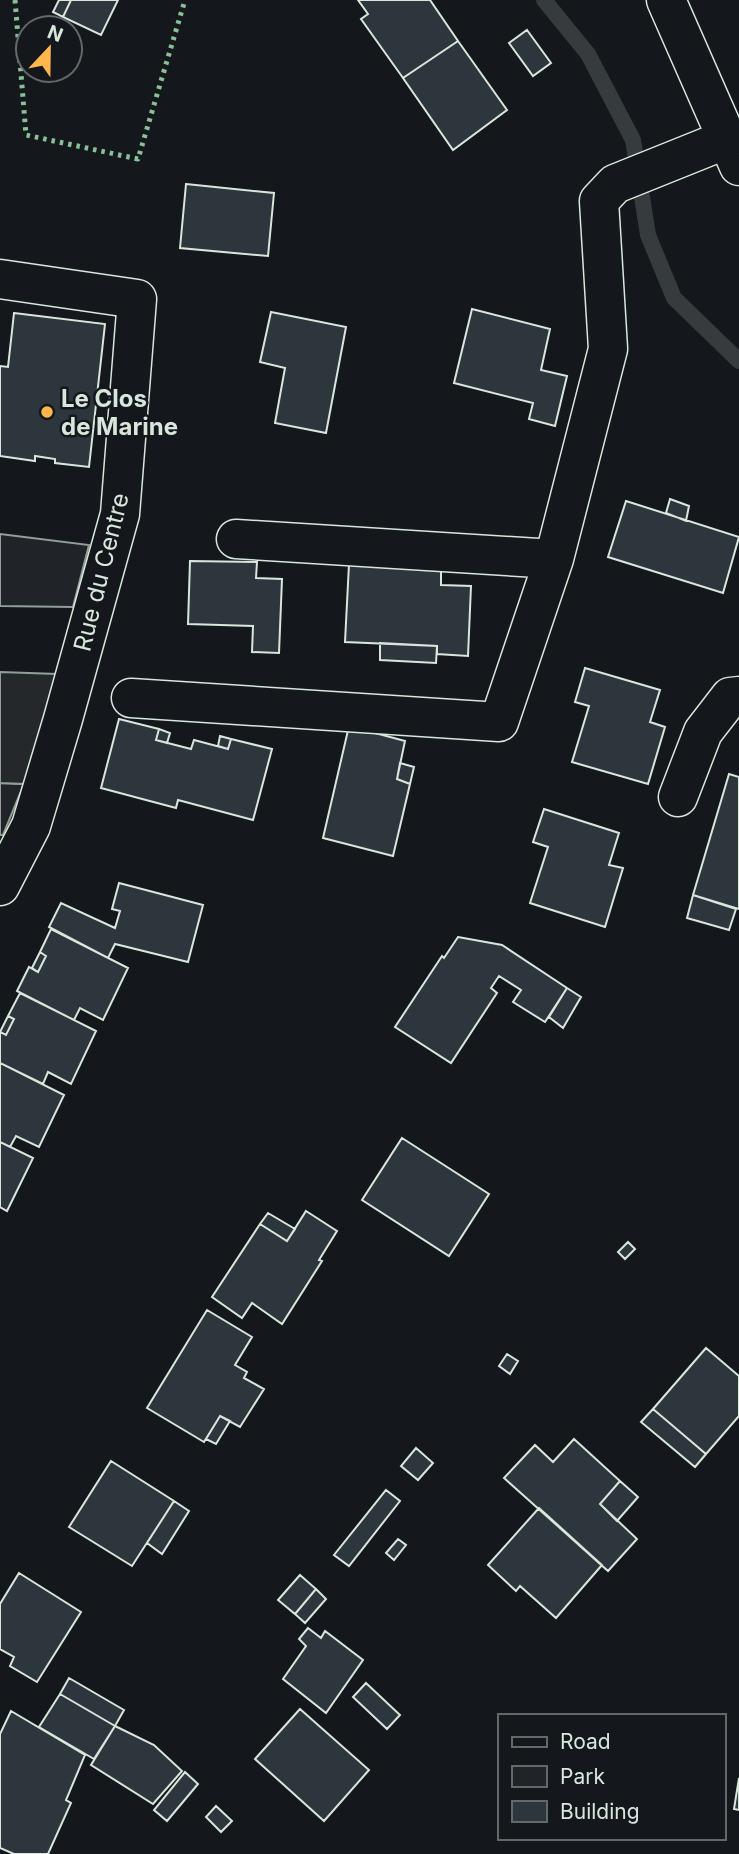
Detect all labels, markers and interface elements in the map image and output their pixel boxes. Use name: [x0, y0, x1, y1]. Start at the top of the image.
north arrow: [14, 14, 84, 84]
text: N: [44, 20, 66, 47]
place label: Le Clos de Marine: [61, 384, 178, 441]
marker: Le Clos de Marine: [39, 404, 55, 420]
street label: Rue du Centre: [67, 490, 135, 654]
legend: [498, 1714, 725, 1840]
text: Road: [560, 1729, 611, 1754]
text: Park: [560, 1764, 605, 1789]
text: Building: [560, 1799, 640, 1824]

